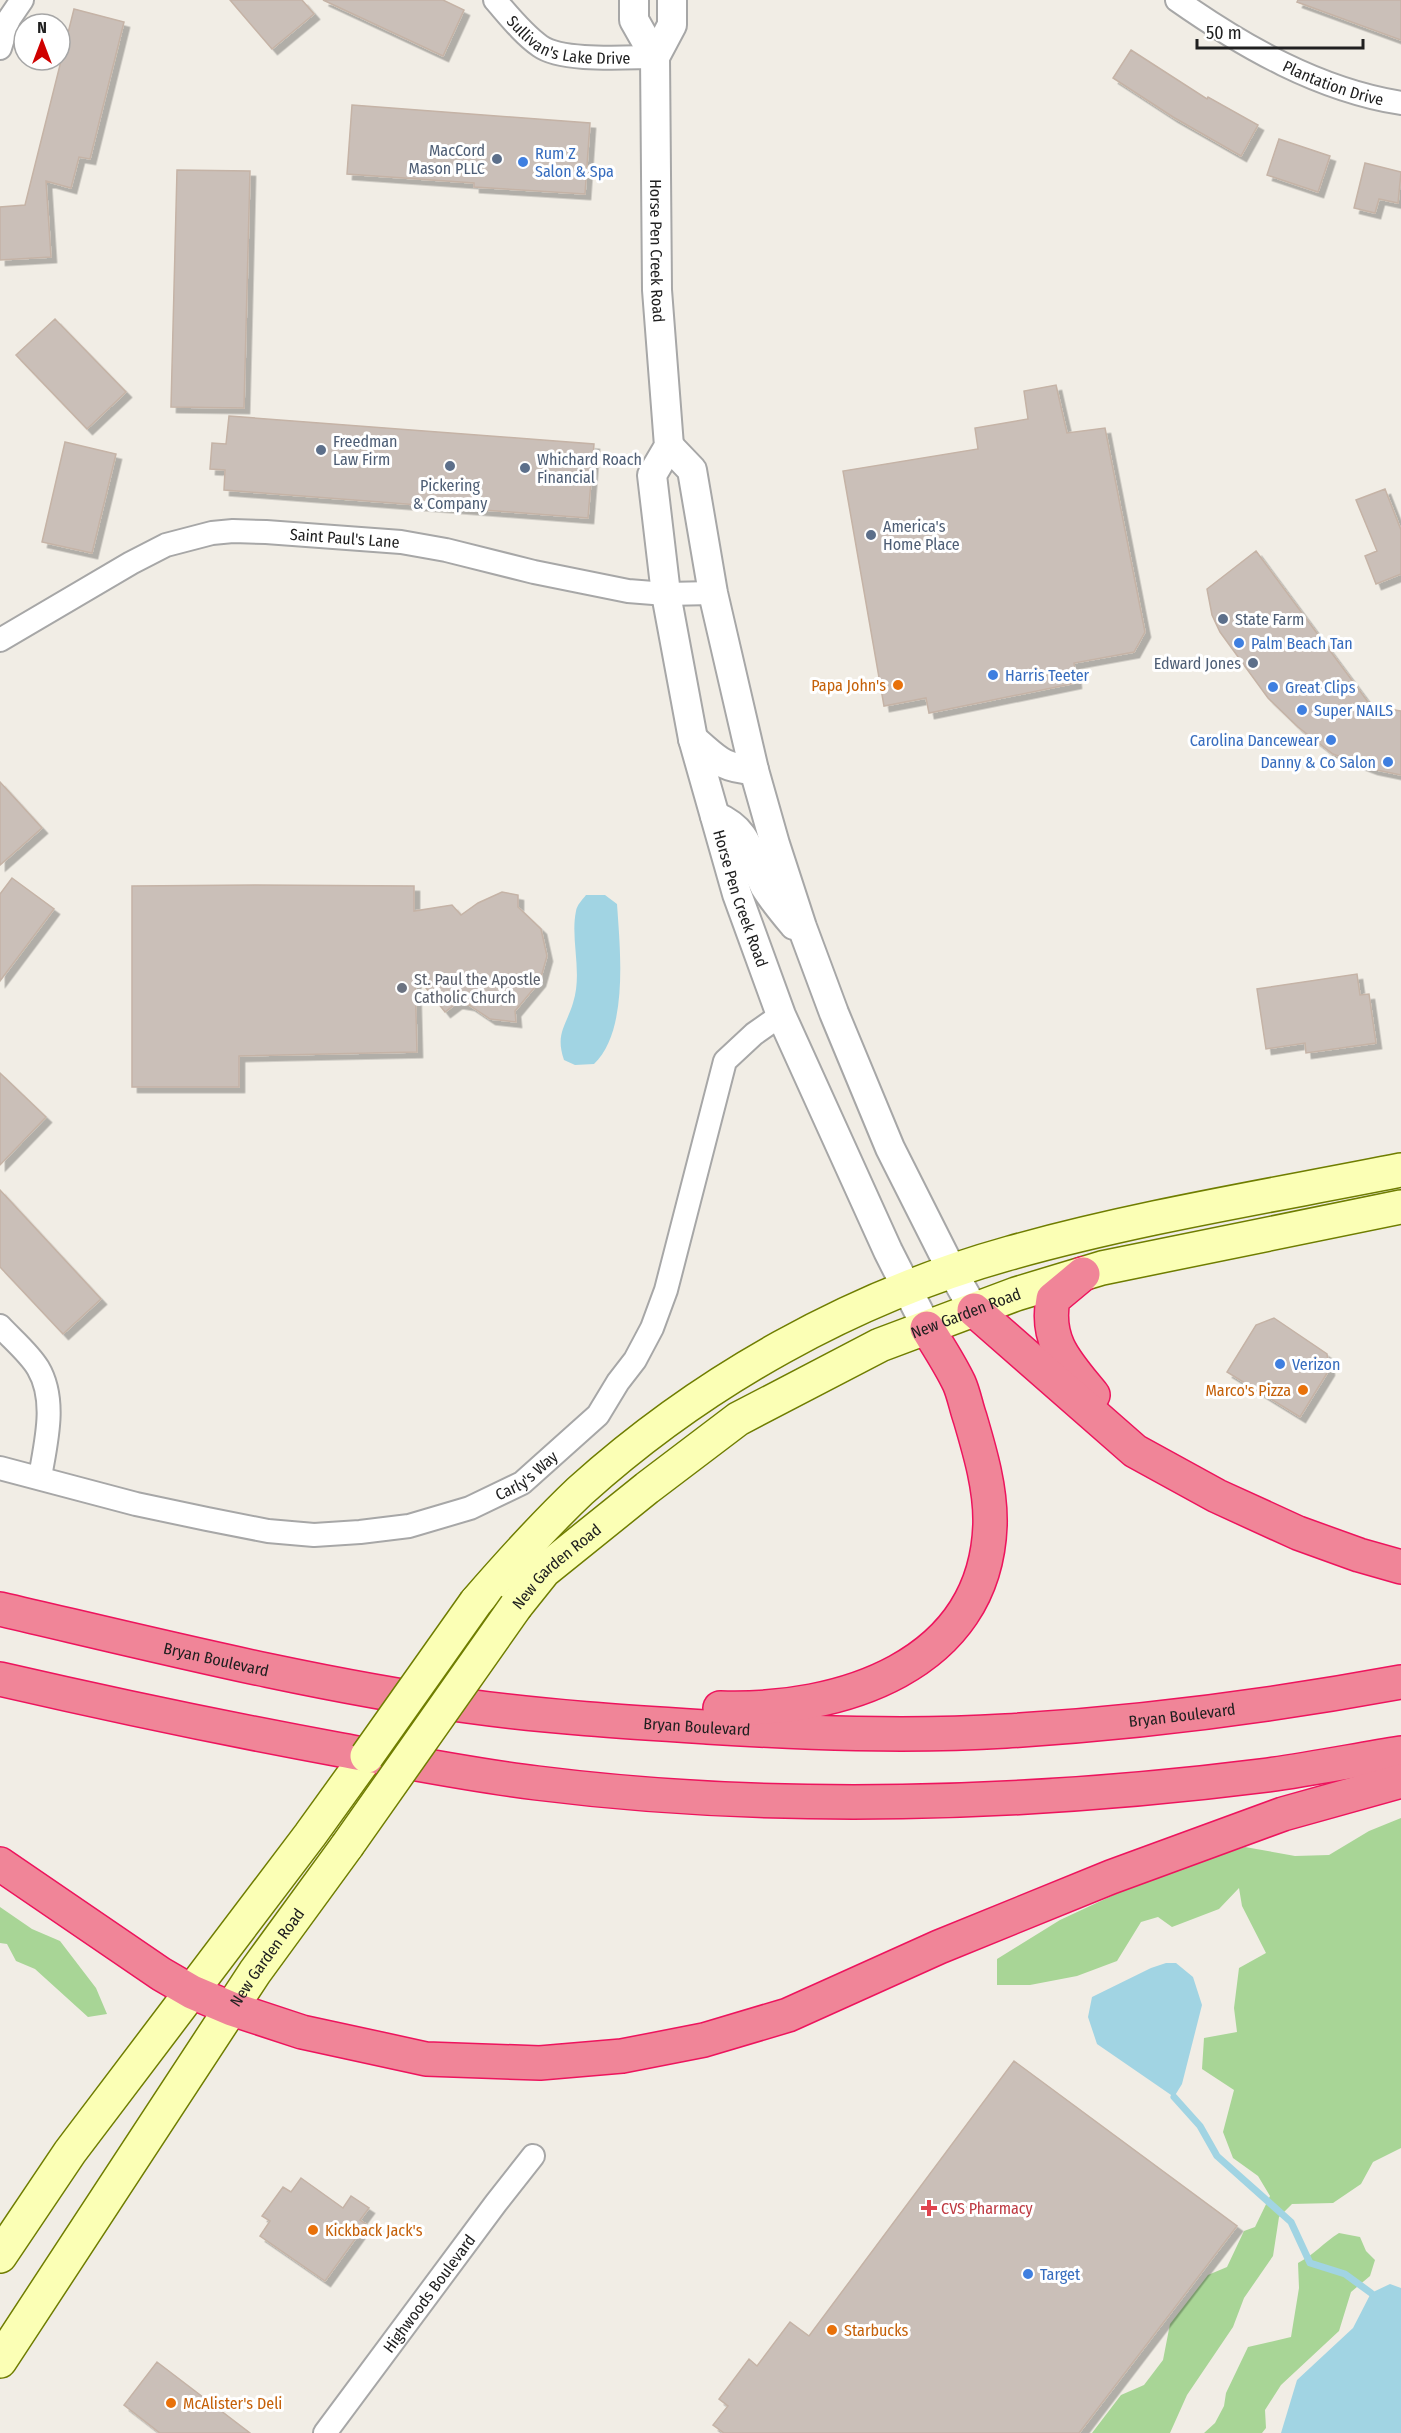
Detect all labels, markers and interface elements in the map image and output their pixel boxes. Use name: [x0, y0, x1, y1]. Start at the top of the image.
street label: Sullivan's Lake Drive: [503, 11, 631, 67]
north arrow: [12, 12, 72, 72]
scale bar: [1197, 12, 1364, 50]
text: N: [37, 18, 47, 37]
text: 50 m: [1206, 22, 1242, 44]
street label: Plantation Drive: [1280, 56, 1386, 109]
place label: MacCord Mason PLLC: [409, 141, 485, 178]
place label: Rum Z Salon & Spa: [535, 144, 614, 181]
marker: MacCord Mason PLLC: [490, 152, 504, 166]
marker: Rum Z Salon & Spa: [516, 155, 530, 169]
street label: Horse Pen Creek Road: [647, 179, 669, 323]
place label: Freedman Law Firm: [333, 432, 398, 469]
marker: Freedman Law Firm: [314, 443, 328, 457]
place label: Whichard Roach Financial: [537, 450, 642, 487]
marker: Pickering & Company: [443, 459, 457, 473]
marker: Whichard Roach Financial: [518, 461, 532, 475]
place label: Pickering & Company: [413, 476, 488, 513]
place label: America's Home Place: [883, 517, 960, 554]
street label: Saint Paul's Lane: [289, 524, 400, 551]
marker: America's Home Place: [864, 528, 878, 542]
place label: State Farm: [1235, 610, 1304, 629]
marker: State Farm: [1216, 612, 1230, 626]
place label: Palm Beach Tan: [1251, 634, 1353, 653]
marker: Palm Beach Tan: [1232, 636, 1246, 650]
place label: Edward Jones: [1154, 654, 1241, 673]
marker: Edward Jones: [1246, 656, 1260, 670]
place label: Harris Teeter: [1005, 666, 1090, 685]
marker: Harris Teeter: [986, 668, 1000, 682]
place label: Papa John's: [811, 676, 886, 695]
marker: Papa John's: [891, 678, 905, 692]
place label: Great Clips: [1285, 678, 1356, 697]
marker: Great Clips: [1266, 680, 1280, 694]
place label: Super NAILS: [1314, 701, 1393, 720]
marker: Super NAILS: [1295, 703, 1309, 717]
place label: Carolina Dancewear: [1190, 731, 1319, 750]
marker: Carolina Dancewear: [1324, 733, 1338, 747]
place label: Danny & Co Salon: [1260, 753, 1376, 772]
marker: Danny & Co Salon: [1381, 755, 1395, 769]
street label: Horse Pen Creek Road: [710, 828, 772, 970]
place label: St. Paul the Apostle Catholic Church: [414, 970, 541, 1007]
marker: St. Paul the Apostle Catholic Church: [395, 981, 409, 995]
street label: New Garden Road: [908, 1284, 1023, 1342]
place label: Verizon: [1292, 1355, 1340, 1374]
marker: Verizon: [1273, 1357, 1287, 1371]
place label: Marco's Pizza: [1205, 1381, 1291, 1400]
marker: Marco's Pizza: [1296, 1383, 1310, 1397]
street label: Carly's Way: [492, 1446, 562, 1504]
street label: New Garden Road: [508, 1520, 605, 1613]
street label: Bryan Boulevard: [162, 1638, 271, 1680]
street label: Bryan Boulevard: [1128, 1699, 1236, 1731]
street label: Bryan Boulevard: [643, 1713, 751, 1739]
street label: New Garden Road: [226, 1904, 308, 2010]
place label: CVS Pharmacy: [941, 2199, 1034, 2218]
marker: CVS Pharmacy: [922, 2201, 936, 2215]
place label: Kickback Jack's: [325, 2221, 423, 2240]
marker: Kickback Jack's: [306, 2223, 320, 2237]
street label: Highwoods Boulevard: [379, 2231, 479, 2356]
place label: Target: [1040, 2265, 1081, 2284]
marker: Target: [1021, 2267, 1035, 2281]
place label: Starbucks: [844, 2321, 909, 2340]
marker: Starbucks: [825, 2323, 839, 2337]
place label: McAlister's Deli: [183, 2394, 282, 2413]
marker: McAlister's Deli: [164, 2396, 178, 2410]

